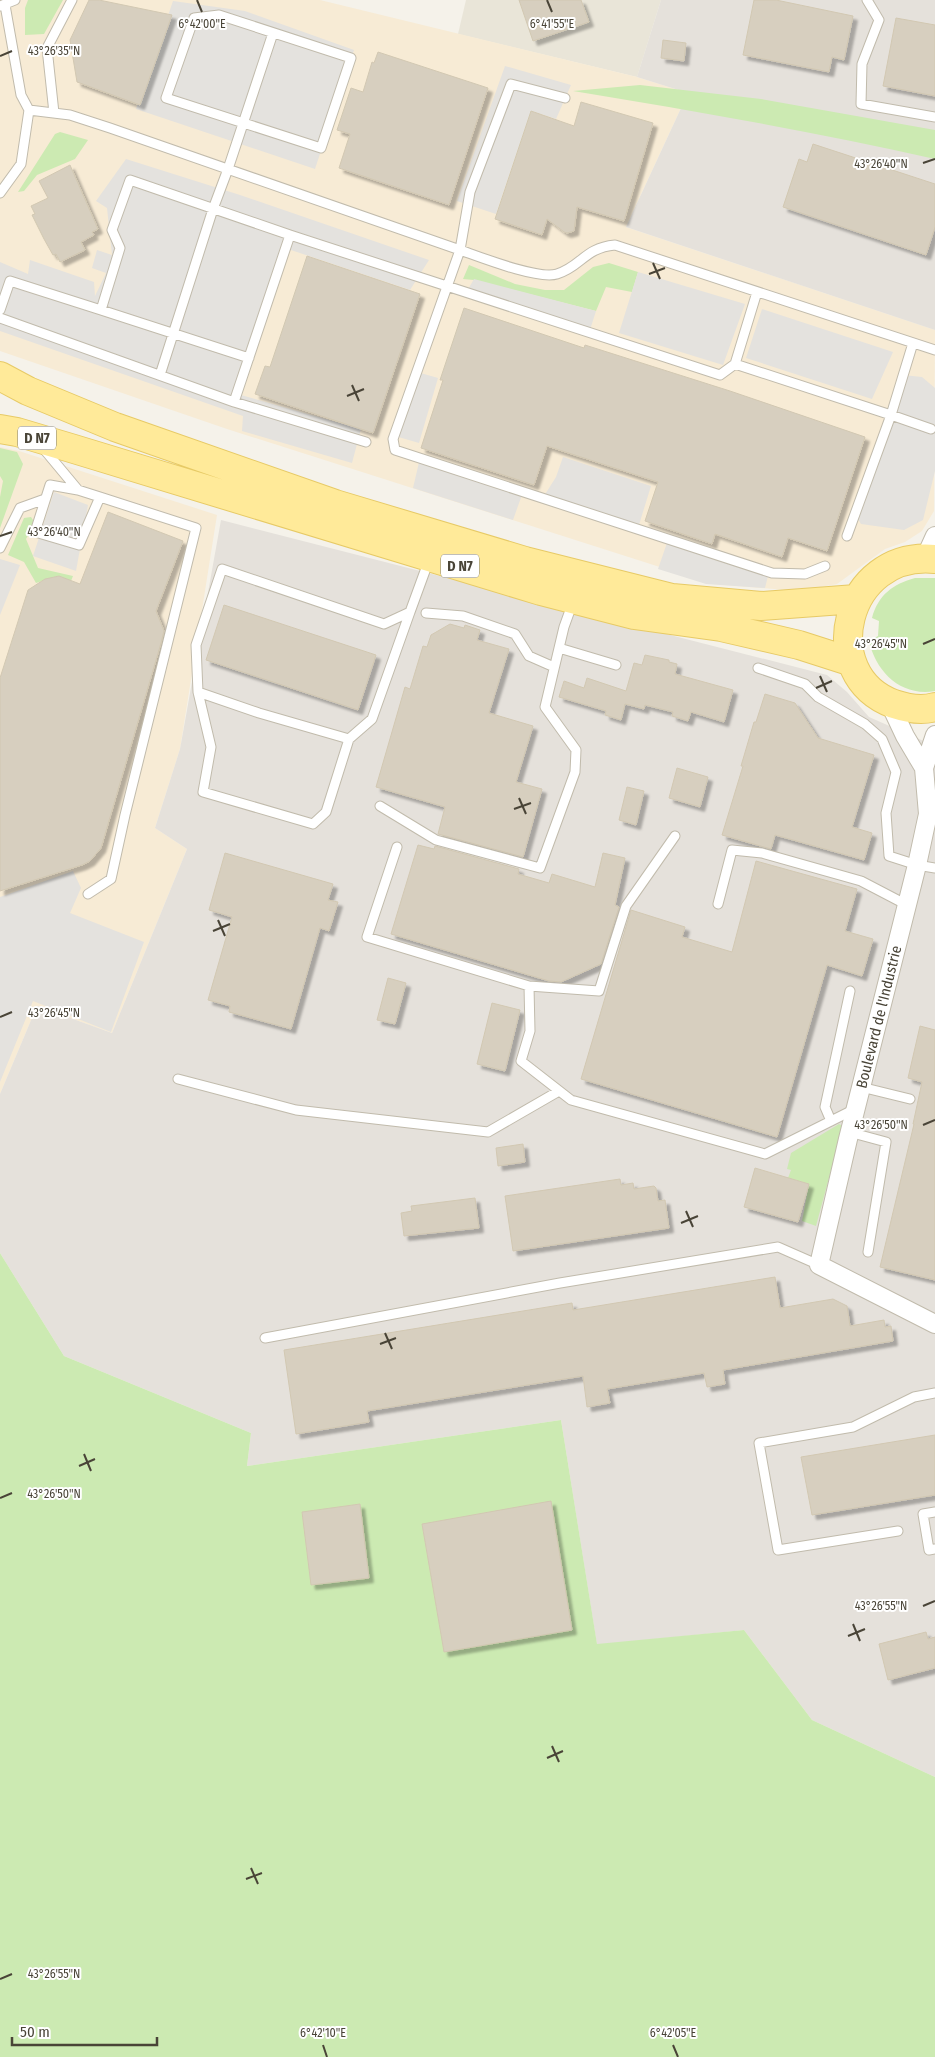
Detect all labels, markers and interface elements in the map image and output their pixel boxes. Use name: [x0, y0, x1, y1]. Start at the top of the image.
text: 6°42'00"E: [178, 17, 226, 31]
text: 6°41'55"E: [530, 17, 575, 31]
text: 43°26'35"N: [28, 44, 80, 58]
text: 43°26'40"N: [854, 157, 908, 171]
road number: D N7: [18, 426, 56, 449]
text: 43°26'40"N: [27, 525, 81, 539]
road number: D N7: [441, 554, 479, 578]
text: 43°26'45"N: [855, 637, 907, 651]
street label: Boulevard de l'Industrie: [853, 944, 905, 1090]
text: 43°26'45"N: [28, 1006, 80, 1020]
text: 43°26'50"N: [854, 1118, 908, 1132]
text: 43°26'50"N: [27, 1487, 81, 1501]
text: 43°26'55"N: [855, 1599, 907, 1613]
text: 43°26'55"N: [28, 1967, 80, 1981]
scale bar: [12, 2014, 158, 2046]
text: 50 m: [20, 2023, 50, 2041]
text: 6°42'10"E: [300, 2026, 346, 2040]
text: 6°42'05"E: [650, 2026, 697, 2040]

